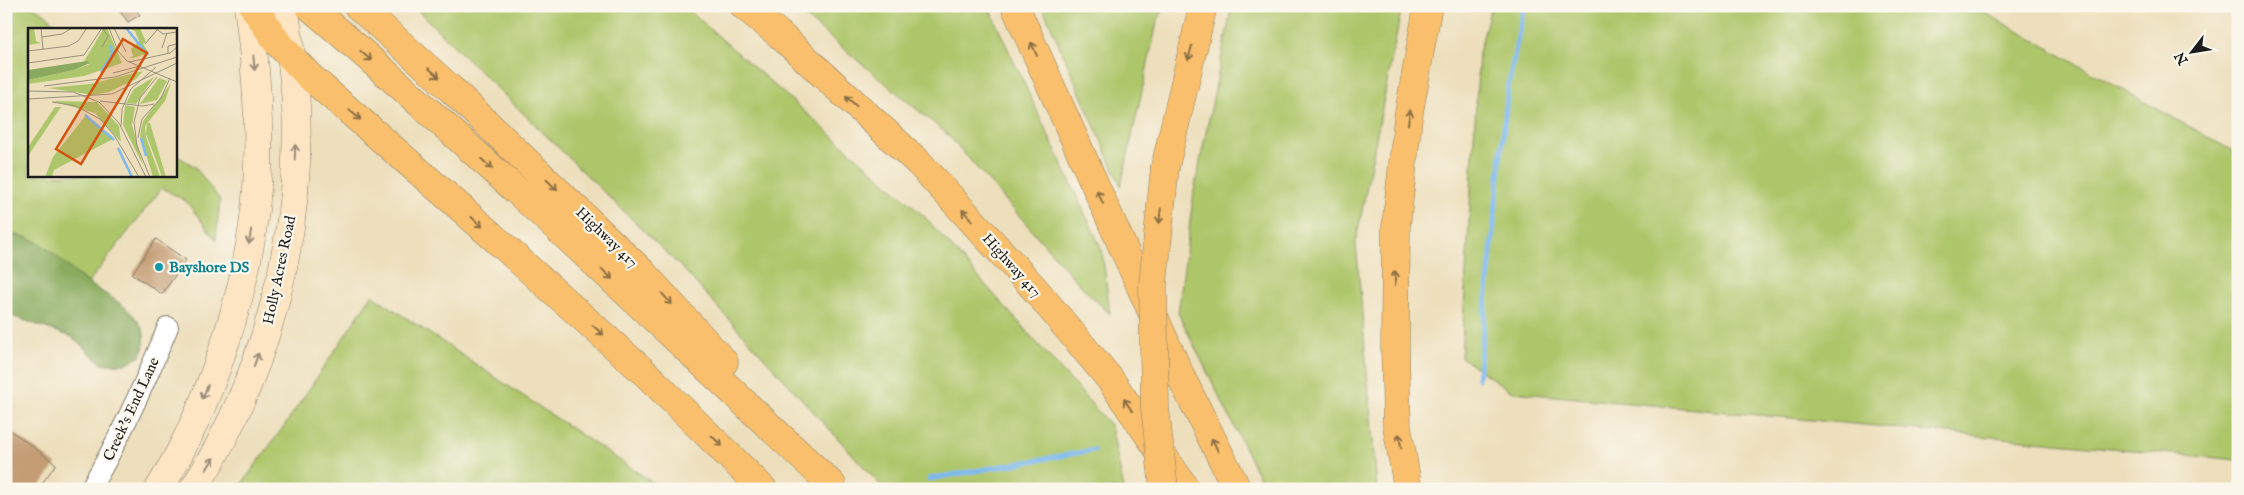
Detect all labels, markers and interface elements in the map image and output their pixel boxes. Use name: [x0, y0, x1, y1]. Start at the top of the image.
inset map: [28, 28, 176, 176]
north arrow: [2166, 28, 2216, 78]
one-way arrow: [1028, 42, 1038, 57]
one-way arrow: [1185, 45, 1195, 61]
text: N: [2171, 48, 2193, 69]
one-way arrow: [360, 50, 373, 61]
one-way arrow: [249, 54, 259, 70]
one-way arrow: [427, 67, 440, 79]
one-way arrow: [845, 95, 858, 107]
one-way arrow: [348, 109, 361, 120]
one-way arrow: [1404, 109, 1414, 125]
one-way arrow: [290, 145, 300, 161]
one-way arrow: [481, 158, 494, 170]
one-way arrow: [545, 179, 558, 191]
one-way arrow: [1094, 190, 1104, 205]
street label: Highway 417: [571, 203, 642, 272]
one-way arrow: [1155, 207, 1165, 223]
one-way arrow: [961, 209, 973, 221]
street label: Holly Acres Road: [259, 213, 301, 326]
one-way arrow: [470, 216, 483, 227]
one-way arrow: [244, 228, 254, 244]
street label: Highway 417: [978, 229, 1045, 301]
place label: Bayshore DS: [169, 258, 250, 277]
marker: Bayshore DS: [153, 261, 165, 273]
one-way arrow: [600, 268, 613, 280]
one-way arrow: [1391, 271, 1400, 287]
one-way arrow: [661, 293, 673, 306]
one-way arrow: [591, 324, 604, 336]
one-way arrow: [252, 353, 261, 368]
street label: Creek's End Lane: [99, 354, 164, 464]
one-way arrow: [200, 384, 210, 399]
one-way arrow: [1123, 398, 1133, 412]
one-way arrow: [1394, 433, 1404, 449]
one-way arrow: [710, 435, 723, 447]
one-way arrow: [1210, 438, 1219, 453]
one-way arrow: [206, 457, 216, 471]

